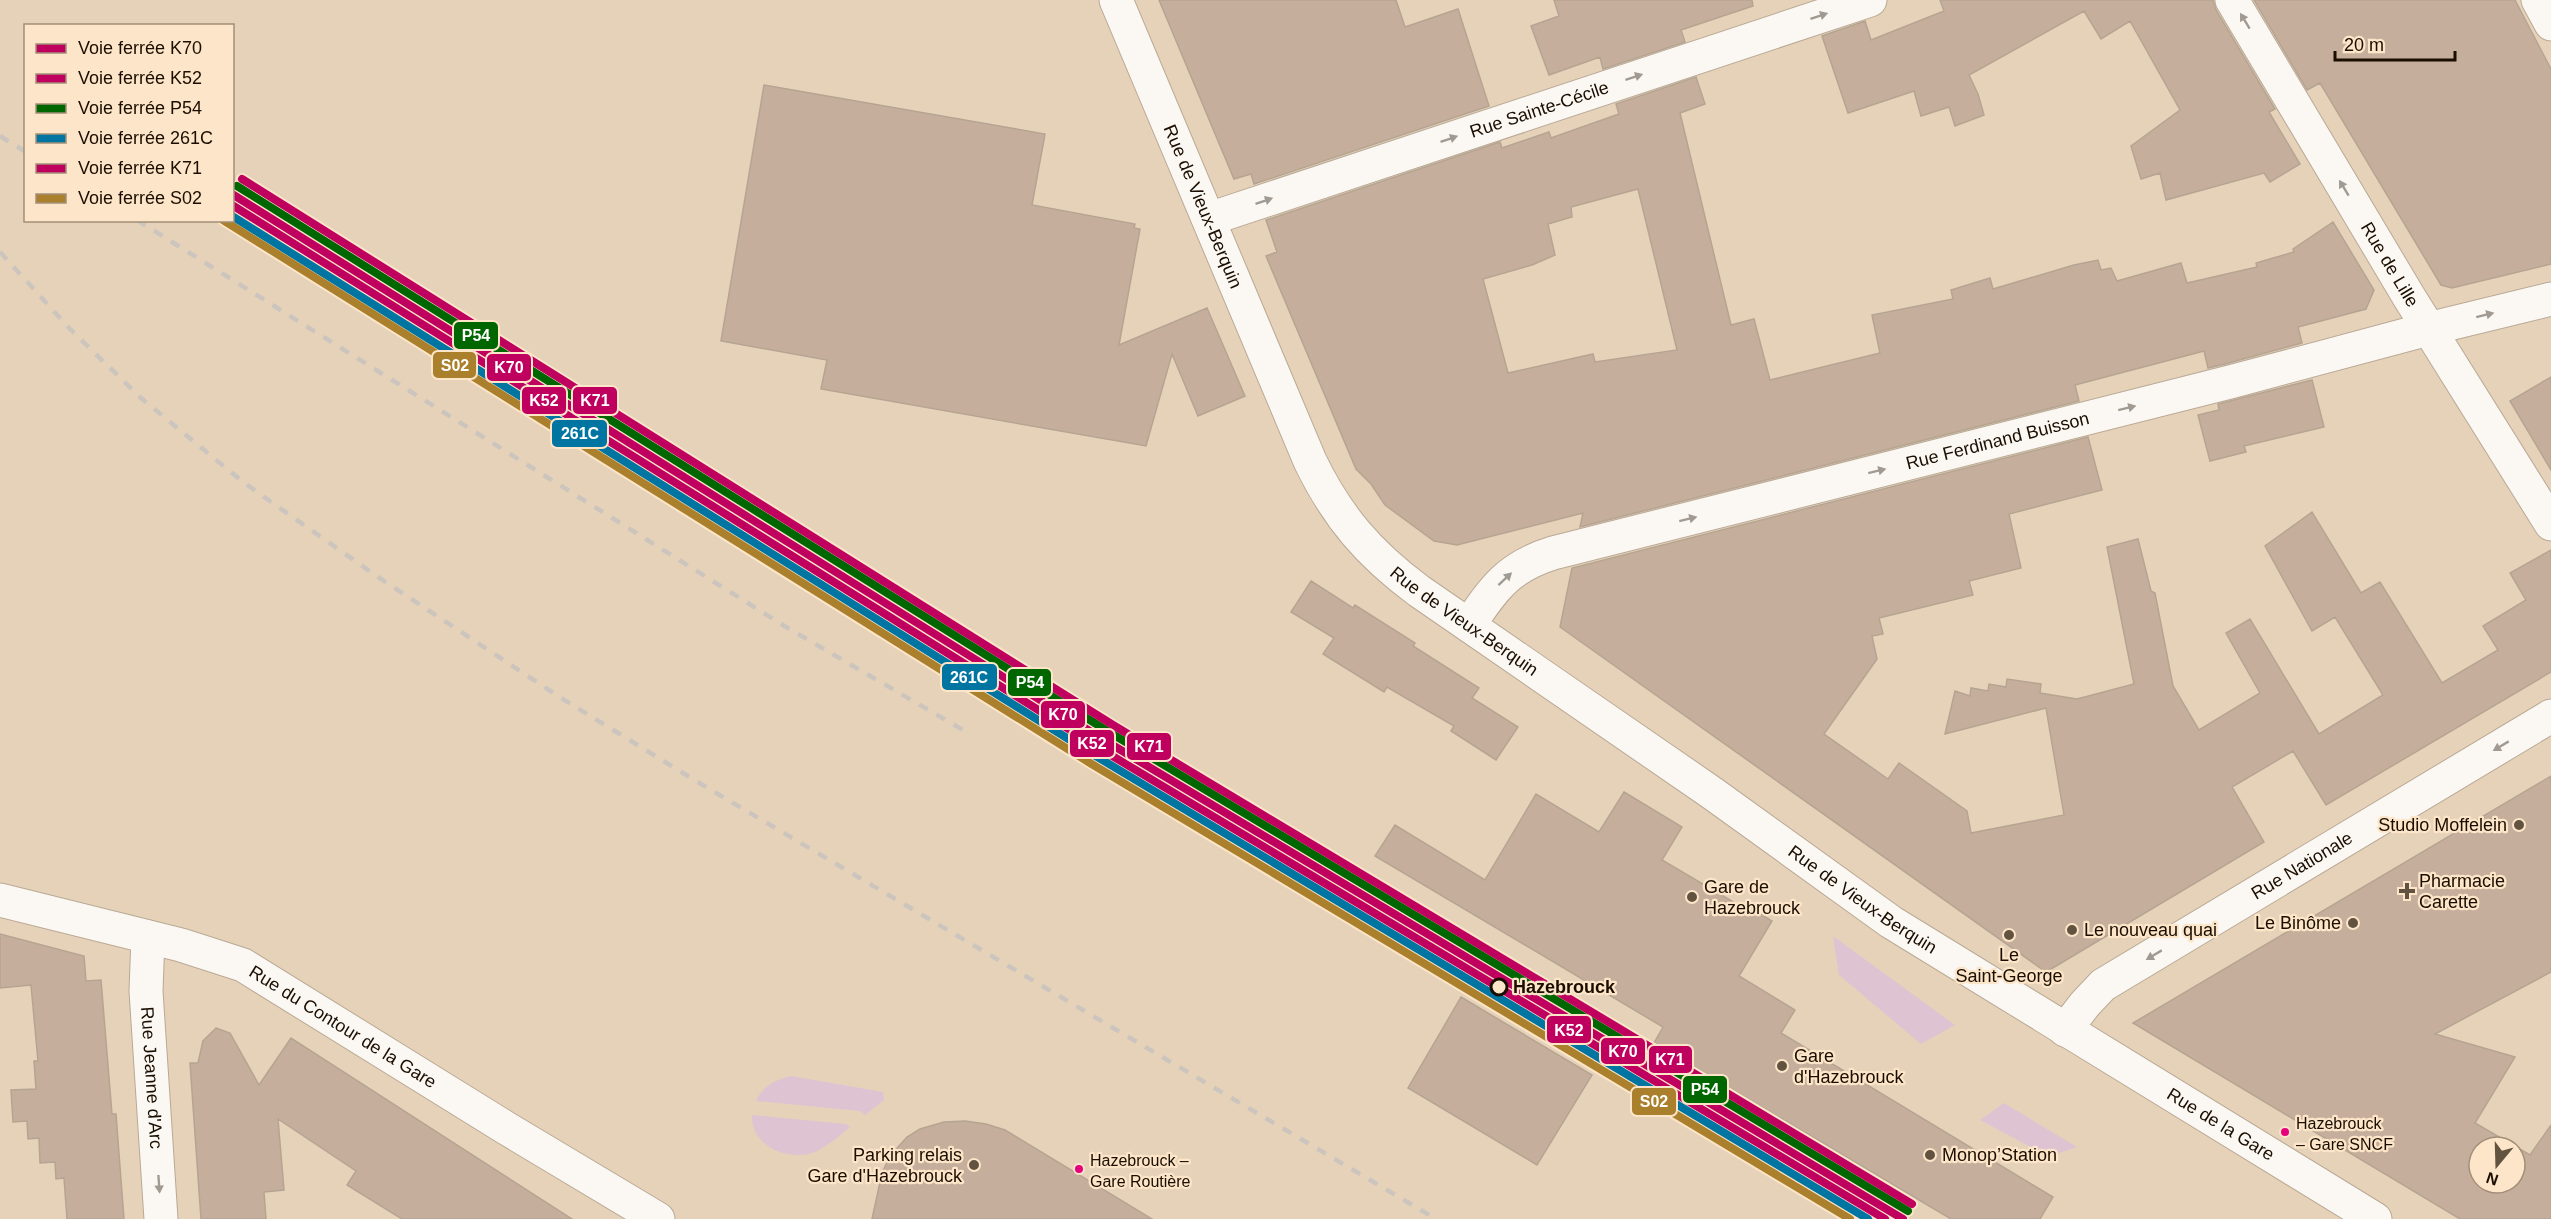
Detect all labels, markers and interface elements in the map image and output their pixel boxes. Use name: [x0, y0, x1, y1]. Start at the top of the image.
one-way arrow: [1810, 11, 1828, 21]
one-way arrow: [2239, 13, 2250, 29]
legend: [24, 24, 234, 222]
scale bar: [2335, 24, 2455, 62]
text: 20 m: [2344, 35, 2384, 55]
text: Voie ferrée K70: [78, 38, 202, 58]
text: Voie ferrée K52: [78, 68, 202, 88]
one-way arrow: [1625, 71, 1643, 81]
street label: Rue Sainte-Cécile: [1467, 77, 1611, 142]
text: Voie ferrée P54: [78, 98, 202, 118]
street label: Rue de Vieux-Berquin: [1160, 122, 1246, 291]
text: Voie ferrée 261C: [78, 128, 213, 148]
one-way arrow: [1440, 133, 1458, 143]
text: Voie ferrée K71: [78, 158, 202, 178]
one-way arrow: [2339, 180, 2350, 196]
text: Voie ferrée S02: [78, 188, 202, 208]
one-way arrow: [1255, 195, 1273, 205]
street label: Rue de Lille: [2357, 219, 2423, 311]
one-way arrow: [2476, 309, 2494, 319]
line badge: P54: [453, 321, 499, 350]
text: P54: [462, 327, 490, 344]
line badge: S02: [432, 351, 477, 379]
line badge: K70: [486, 353, 532, 382]
text: S02: [441, 357, 469, 374]
text: K70: [494, 359, 524, 376]
line badge: K52: [521, 386, 567, 415]
line badge: K71: [572, 386, 618, 415]
text: K52: [529, 392, 559, 409]
text: K71: [580, 392, 610, 409]
one-way arrow: [2118, 403, 2137, 413]
street label: Rue Ferdinand Buisson: [1904, 408, 2091, 473]
line badge: 261C: [551, 419, 608, 448]
text: 261C: [561, 425, 600, 442]
one-way arrow: [1868, 466, 1886, 476]
one-way arrow: [1679, 514, 1697, 524]
street label: Rue de Vieux-Berquin: [1386, 562, 1542, 680]
one-way arrow: [1497, 572, 1512, 586]
line badge: 261C: [941, 663, 998, 691]
line badge: P54: [1007, 668, 1052, 697]
text: 261C: [950, 669, 989, 686]
text: P54: [1016, 674, 1044, 691]
line badge: K70: [1040, 700, 1086, 729]
text: K70: [1048, 706, 1078, 723]
line badge: K52: [1069, 729, 1115, 758]
line badge: K71: [1126, 732, 1172, 761]
text: K52: [1077, 735, 1107, 752]
text: K71: [1134, 738, 1164, 755]
one-way arrow: [2493, 740, 2509, 751]
place label: Studio Moffelein: [2378, 815, 2507, 835]
marker: Studio Moffelein: [2512, 818, 2526, 832]
street label: Rue Nationale: [2248, 828, 2356, 904]
street label: Rue de Vieux-Berquin: [1784, 841, 1940, 958]
place label: Pharmacie Carette: [2419, 871, 2505, 912]
place label: Gare de Hazebrouck: [1704, 877, 1801, 918]
marker: Pharmacie Carette: [2400, 884, 2414, 898]
marker: Gare de Hazebrouck: [1685, 890, 1699, 904]
place label: Le Binôme: [2255, 913, 2341, 933]
marker: Le Binôme: [2346, 916, 2360, 930]
place label: Le nouveau quai: [2084, 920, 2217, 940]
marker: Le nouveau quai: [2065, 923, 2079, 937]
marker: Le Saint-George: [2002, 928, 2016, 942]
place label: Le Saint-George: [1955, 945, 2063, 986]
one-way arrow: [2145, 950, 2162, 960]
street label: Rue du Contour de la Gare: [246, 961, 440, 1092]
place label: Hazebrouck: [1513, 977, 1616, 997]
marker: Hazebrouck: [1490, 978, 1508, 996]
street label: Rue Jeanne d'Arc: [137, 1006, 166, 1150]
line badge: K52: [1546, 1015, 1592, 1044]
text: K52: [1554, 1022, 1584, 1039]
line badge: K70: [1600, 1037, 1646, 1065]
text: K70: [1608, 1043, 1638, 1060]
line badge: K71: [1648, 1045, 1693, 1074]
place label: Gare d'Hazebrouck: [1794, 1046, 1904, 1087]
text: K71: [1655, 1051, 1685, 1068]
marker: Gare d'Hazebrouck: [1775, 1059, 1789, 1073]
line badge: P54: [1682, 1075, 1728, 1104]
text: P54: [1691, 1081, 1719, 1098]
street label: Rue de la Gare: [2163, 1084, 2278, 1165]
line badge: S02: [1631, 1087, 1677, 1116]
text: S02: [1640, 1093, 1668, 1110]
place label: Hazebrouck – Gare SNCF: [2296, 1115, 2393, 1153]
marker: Hazebrouck – Gare SNCF: [2279, 1126, 2291, 1138]
north arrow: [2467, 1135, 2527, 1195]
place label: Parking relais Gare d'Hazebrouck: [807, 1145, 963, 1186]
place label: Monop’Station: [1942, 1145, 2057, 1165]
marker: Monop’Station: [1923, 1148, 1937, 1162]
place label: Hazebrouck – Gare Routière: [1090, 1152, 1191, 1190]
marker: Parking relais Gare d'Hazebrouck: [967, 1158, 981, 1172]
marker: Hazebrouck – Gare Routière: [1073, 1163, 1085, 1175]
text: N: [2484, 1169, 2501, 1189]
one-way arrow: [154, 1174, 163, 1193]

